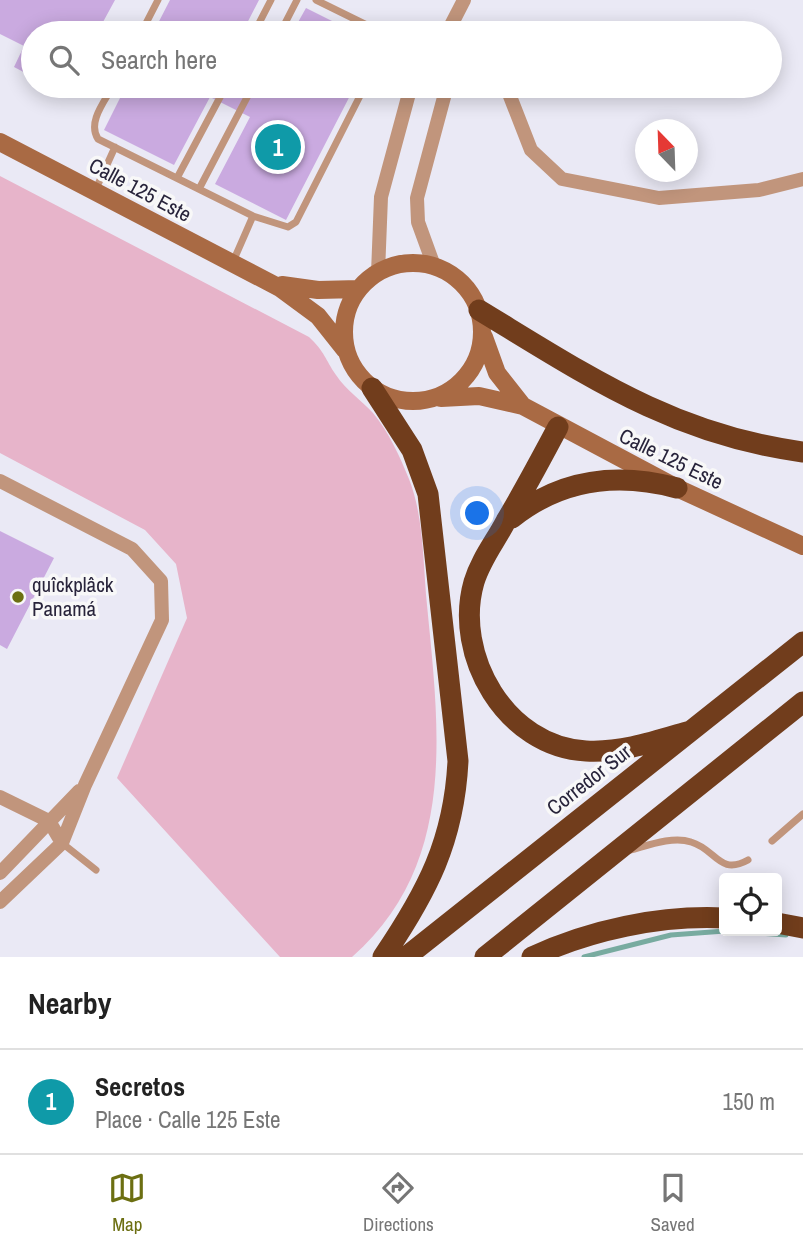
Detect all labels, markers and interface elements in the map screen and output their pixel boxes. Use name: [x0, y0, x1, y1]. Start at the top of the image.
search box: [21, 21, 782, 98]
icon: search: [45, 41, 83, 79]
text: Search here: [101, 42, 217, 77]
north arrow: [635, 119, 698, 182]
pin: 1: [255, 121, 301, 173]
street label: Calle 125 Este: [84, 150, 196, 229]
street label: Calle 125 Este: [615, 421, 728, 496]
your location: [460, 496, 494, 530]
place label: quîckplâck Panamá: [32, 570, 114, 623]
marker: quîckplâck Panamá: [10, 589, 26, 605]
street label: Corredor Sur: [541, 737, 637, 822]
map controls: [719, 873, 782, 936]
button: locate: [719, 873, 782, 936]
text: Nearby: [28, 983, 111, 1023]
text: Secretos: [95, 1069, 185, 1104]
text: 1: [46, 1086, 56, 1117]
text: 150 m: [723, 1086, 775, 1117]
text: Place · Calle 125 Este: [95, 1104, 281, 1135]
tab: Map: [108, 1169, 146, 1237]
tab: Directions: [363, 1169, 434, 1237]
tab: Saved: [651, 1169, 695, 1237]

